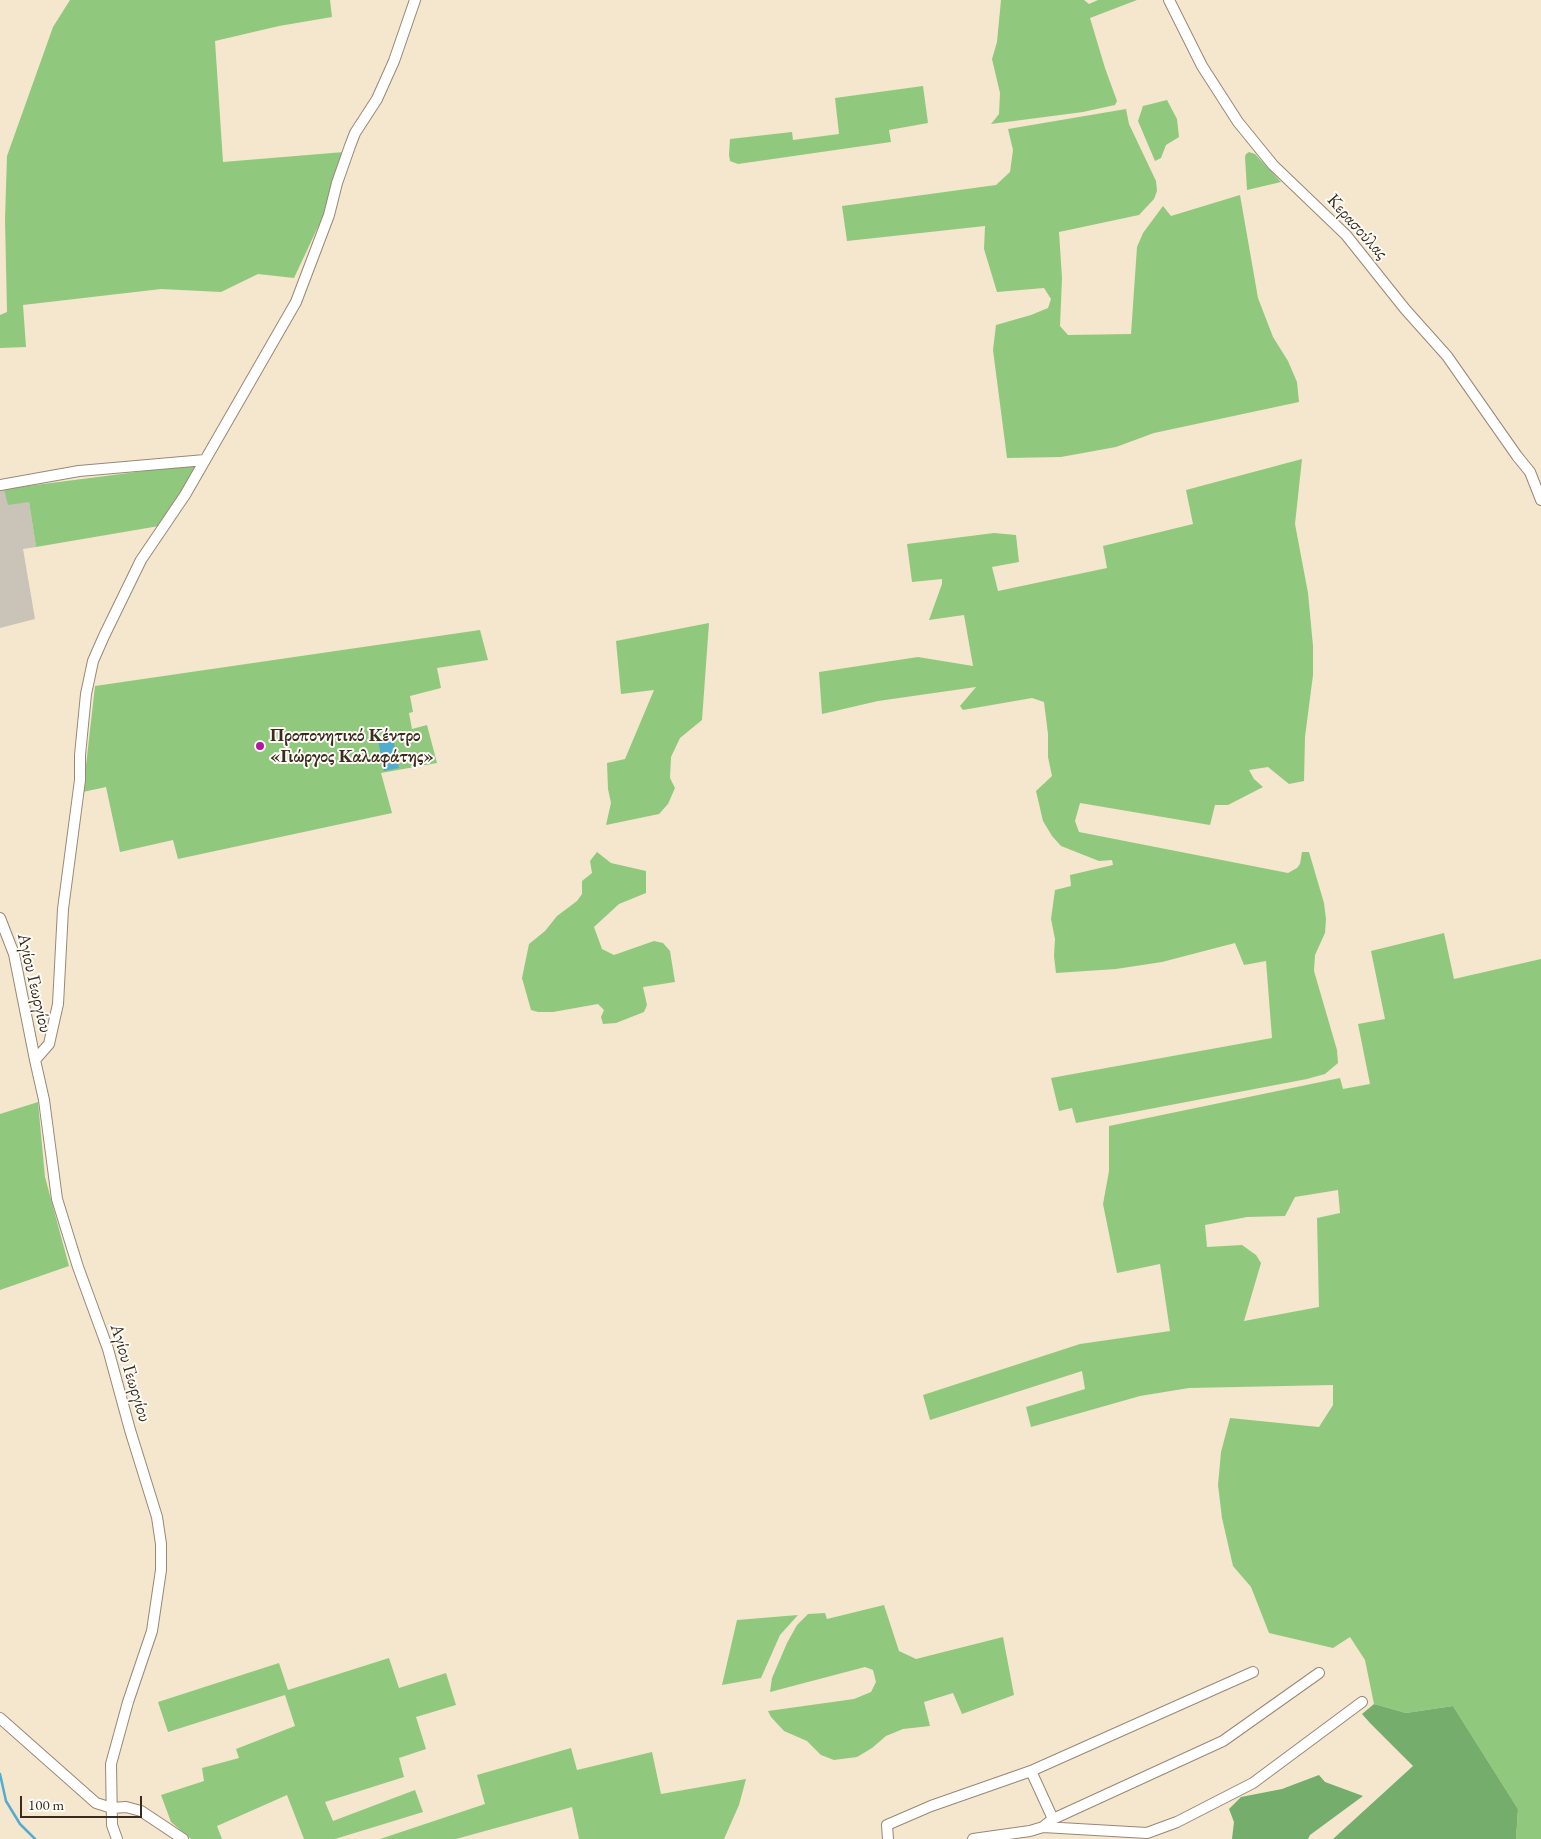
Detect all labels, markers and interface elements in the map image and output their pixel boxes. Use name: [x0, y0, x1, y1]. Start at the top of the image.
street label: Κερασούλας: [1322, 190, 1392, 264]
place label: Προπονητικό Κέντρο «Γιώργος Καλαφάτης»: [270, 725, 434, 768]
marker: Προπονητικό Κέντρο «Γιώργος Καλαφάτης»: [254, 740, 266, 752]
street label: Αγίου Γεωργίου: [12, 931, 56, 1035]
street label: Αγίου Γεωργίου: [105, 1321, 155, 1425]
scale bar: [22, 1786, 145, 1818]
text: 100 m: [28, 1795, 64, 1814]

